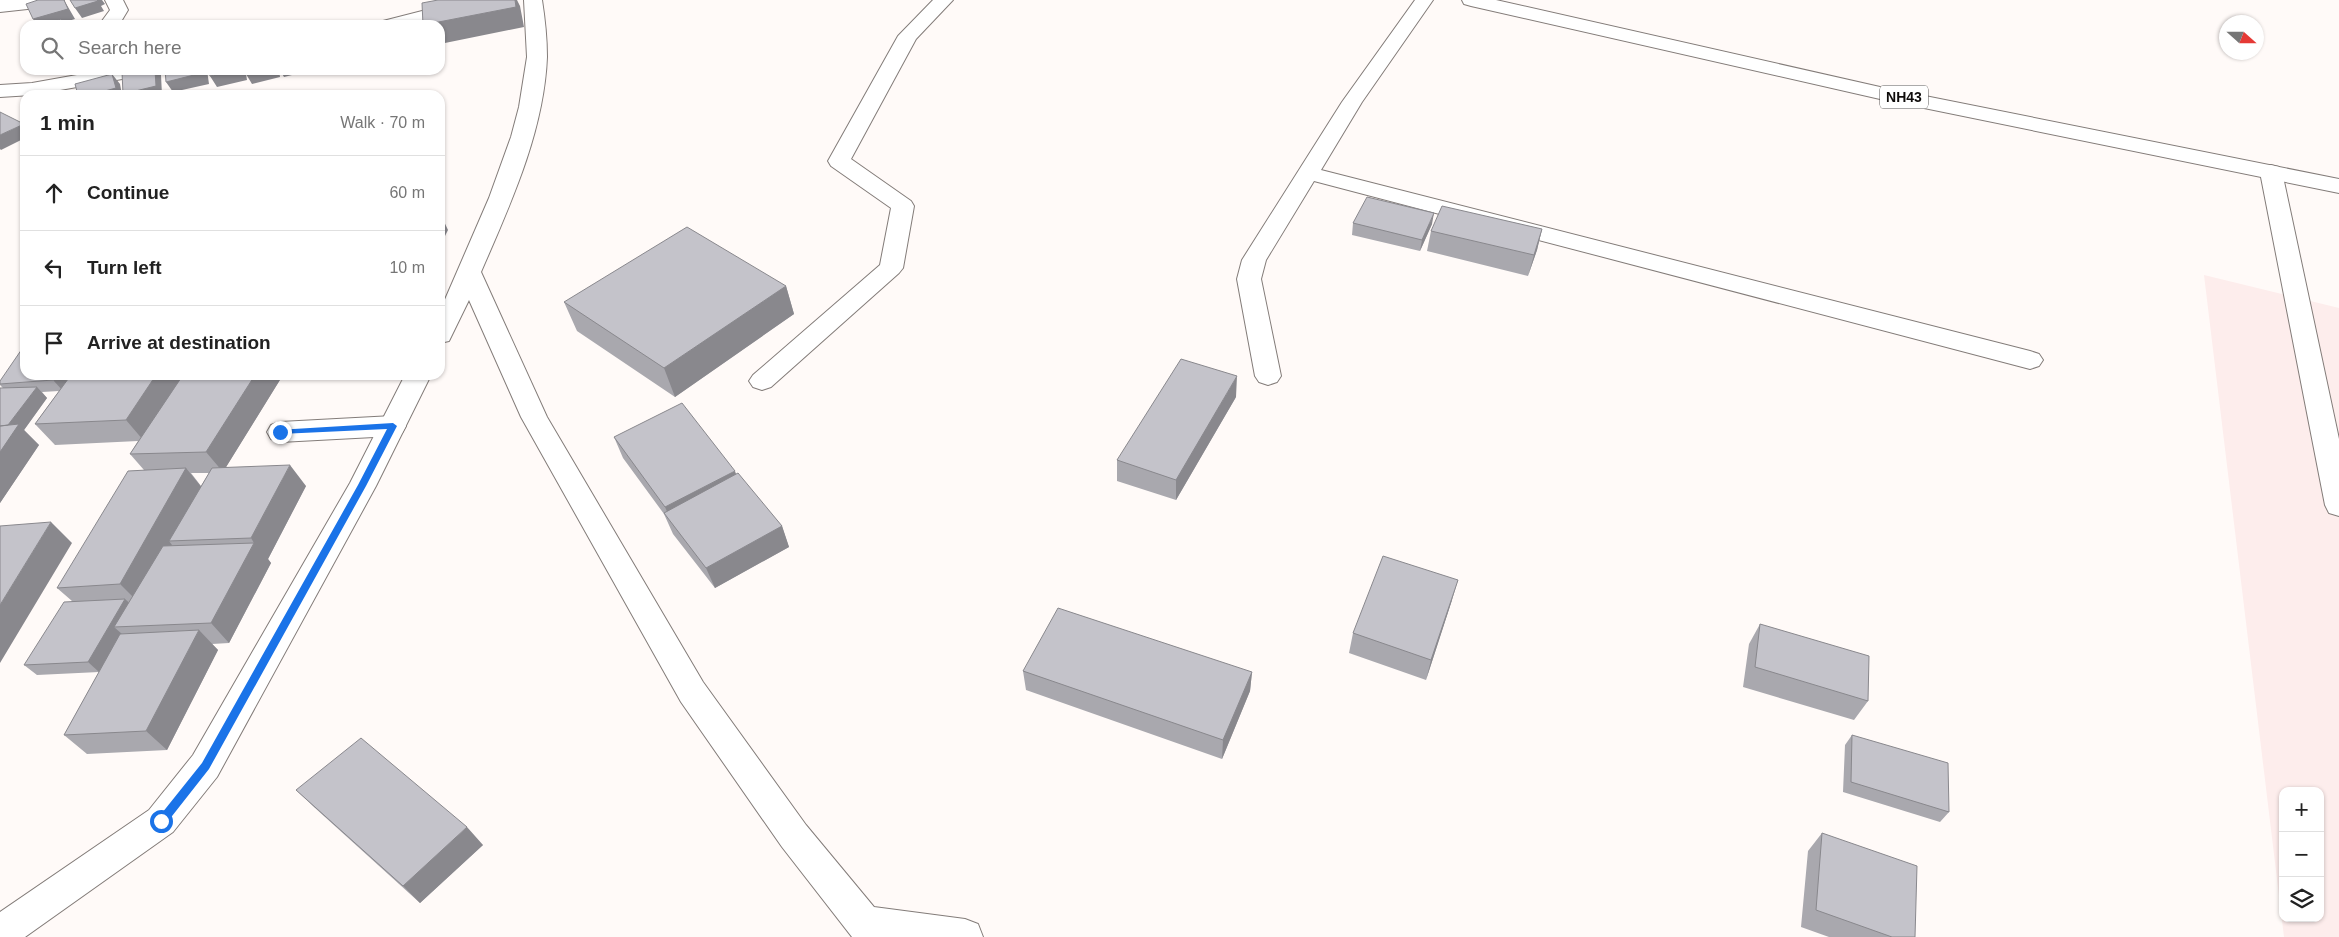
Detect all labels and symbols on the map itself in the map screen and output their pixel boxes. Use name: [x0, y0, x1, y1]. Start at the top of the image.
north arrow: [2219, 15, 2264, 60]
road number: NH43: [1880, 85, 1928, 108]
route end: [269, 421, 292, 444]
route start: [150, 810, 173, 833]

